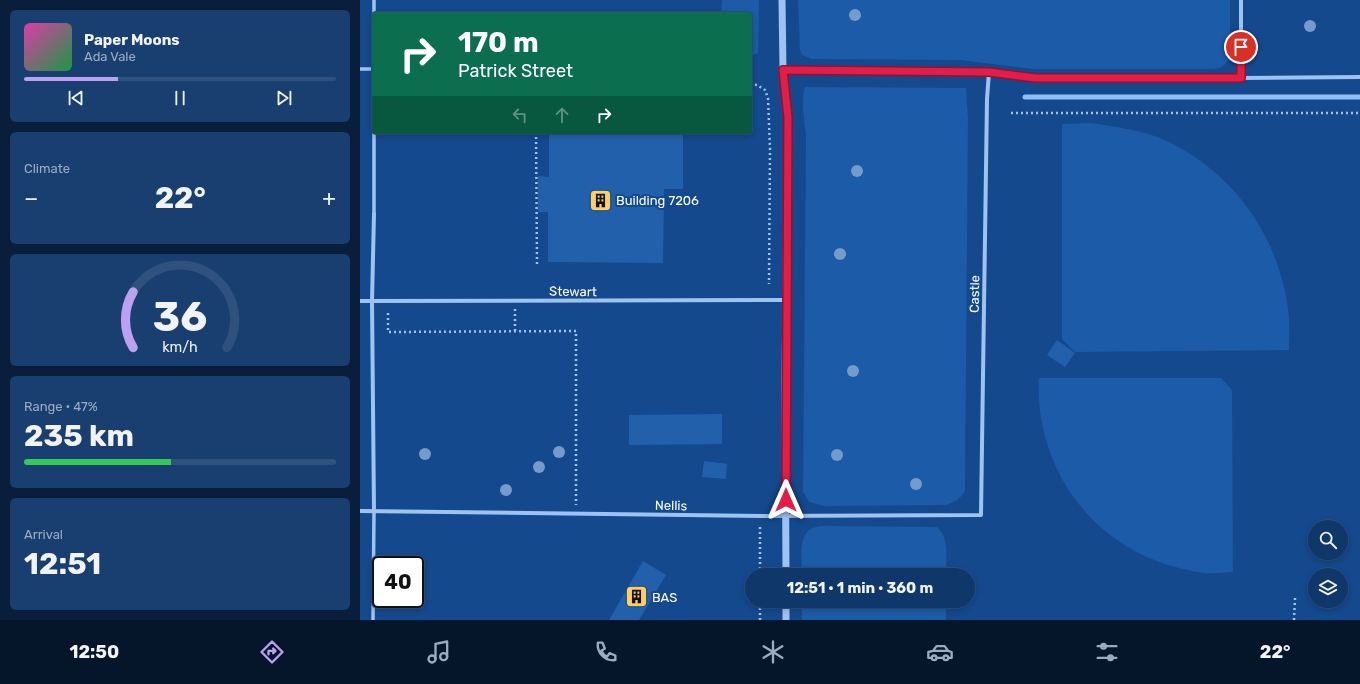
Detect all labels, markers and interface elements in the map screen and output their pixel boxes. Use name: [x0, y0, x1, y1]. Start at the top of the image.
text: 170 m: [458, 26, 539, 59]
icon: right: [392, 28, 444, 80]
pin: [1224, 30, 1258, 64]
text: Paper Moons: [84, 31, 180, 49]
icon: arrive: [1230, 36, 1252, 58]
text: Ada Vale: [84, 49, 136, 64]
text: Patrick Street: [458, 60, 573, 82]
icon: previous: [65, 87, 87, 109]
icon: pause: [169, 87, 191, 109]
icon: next: [273, 87, 295, 109]
icon: left: [509, 104, 531, 126]
icon: ahead: [551, 104, 573, 126]
icon: right: [593, 104, 615, 126]
text: Climate: [24, 161, 70, 176]
text: 22°: [155, 180, 206, 216]
text: −: [24, 185, 38, 212]
text: +: [322, 185, 336, 212]
building icon: Building 7206: [588, 187, 614, 213]
place label: Building 7206: [616, 193, 699, 209]
street label: Castle: [967, 275, 982, 313]
street label: Stewart: [549, 284, 597, 299]
text: 36: [153, 292, 207, 341]
text: km/h: [162, 339, 198, 356]
text: Range · 47%: [24, 399, 98, 414]
text: 235 km: [24, 418, 134, 454]
position arrow: [765, 479, 807, 521]
street label: Nellis: [655, 498, 688, 513]
map controls: [1308, 520, 1348, 608]
button: search: [1308, 520, 1348, 560]
text: Arrival: [24, 527, 63, 542]
text: 12:51: [24, 546, 101, 582]
speed limit sign: 40: [372, 556, 424, 608]
button: layers: [1308, 568, 1348, 608]
text: 12:51 · 1 min · 360 m: [787, 579, 933, 597]
building icon: BAS: [624, 584, 650, 610]
place label: BAS: [652, 590, 677, 605]
icon: directions: [258, 638, 286, 666]
icon: music: [425, 638, 453, 666]
icon: phone: [592, 638, 620, 666]
icon: climate: [759, 638, 787, 666]
icon: car: [926, 638, 954, 666]
icon: filters: [1093, 638, 1121, 666]
text: 12:50: [69, 641, 119, 663]
text: 22°: [1260, 641, 1291, 663]

